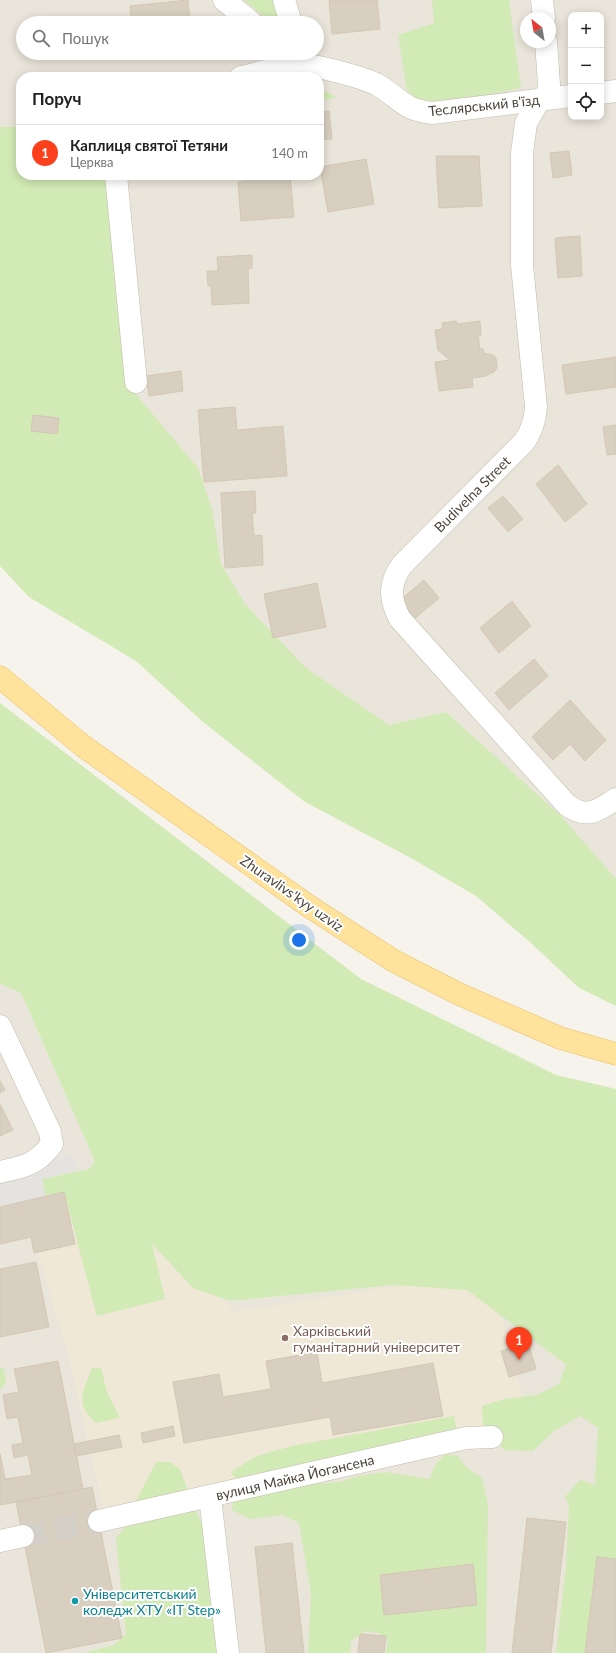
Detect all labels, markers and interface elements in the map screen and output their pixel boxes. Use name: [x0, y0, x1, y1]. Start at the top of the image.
north arrow: [520, 12, 556, 48]
map controls: [568, 12, 604, 120]
button: +: [568, 12, 604, 48]
search box: [16, 16, 324, 60]
icon: search: [30, 27, 52, 49]
text: Пошук: [62, 29, 109, 47]
button: −: [568, 48, 604, 84]
button: locate: [568, 84, 604, 120]
text: Поруч: [32, 88, 82, 109]
street label: Теслярський в'їзд: [427, 91, 541, 119]
text: Каплиця святої Тетяни: [70, 136, 228, 154]
text: 1: [41, 145, 49, 161]
text: 140 m: [271, 145, 308, 161]
text: Церква: [70, 154, 114, 170]
street label: Budivelna Street: [430, 452, 514, 536]
street label: Zhuravlivs'kyy uzviz: [237, 851, 347, 935]
your location: [289, 930, 309, 950]
place label: Харківський гуманітарний університет: [293, 1322, 460, 1355]
pin: 1: [506, 1327, 532, 1360]
marker: Харківський гуманітарний університет: [280, 1333, 290, 1343]
street label: вулиця Майка Йогансена: [214, 1451, 376, 1503]
place label: Університетський коледж ХТУ «IT Step»: [83, 1585, 221, 1618]
marker: Університетський коледж ХТУ «IT Step»: [70, 1596, 80, 1606]

